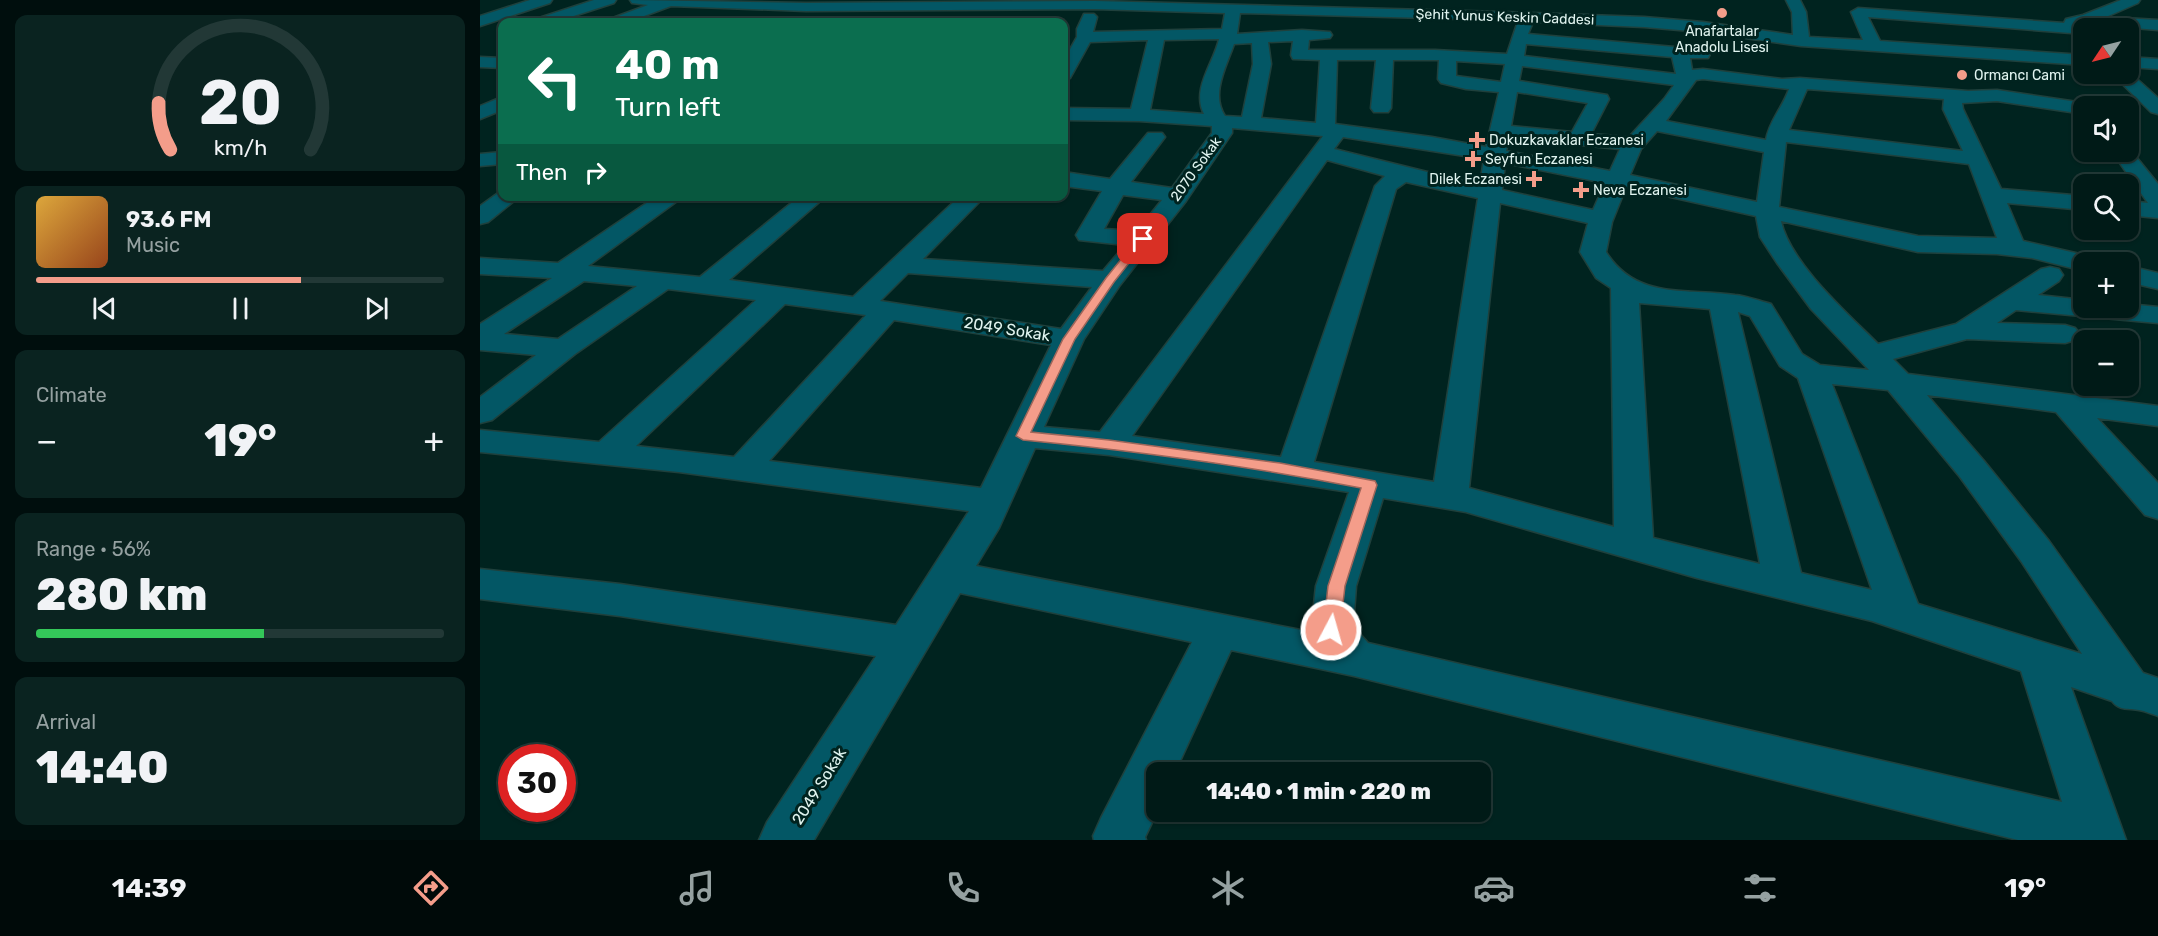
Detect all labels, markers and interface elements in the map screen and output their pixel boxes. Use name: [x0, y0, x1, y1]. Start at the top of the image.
street label: Şehit Yunus Keskin Caddesi: [1415, 5, 1595, 29]
marker: Anafartalar Anadolu Lisesi: [1715, 6, 1729, 20]
north arrow: [2073, 18, 2139, 84]
map controls: [2073, 18, 2139, 396]
place label: Anafartalar Anadolu Lisesi: [1675, 23, 1769, 56]
text: 40 m: [615, 40, 720, 90]
icon: left: [516, 42, 594, 120]
text: 20: [199, 66, 281, 140]
place label: Ormancı Cami: [1974, 67, 2065, 84]
marker: Ormancı Cami: [1955, 68, 1969, 82]
text: Turn left: [615, 91, 720, 123]
button: sound: [2073, 96, 2139, 162]
place label: Dokuzkavaklar Eczanesi: [1489, 132, 1644, 149]
street label: 2070 Sokak: [1167, 133, 1225, 204]
marker: Dokuzkavaklar Eczanesi: [1470, 133, 1484, 147]
text: km/h: [213, 135, 267, 160]
place label: Seyfun Eczanesi: [1485, 151, 1593, 168]
marker: Seyfun Eczanesi: [1466, 152, 1480, 166]
icon: right: [579, 156, 612, 189]
text: Then: [516, 159, 567, 186]
place label: Dilek Eczanesi: [1429, 171, 1522, 188]
marker: Dilek Eczanesi: [1527, 172, 1541, 186]
button: search: [2073, 174, 2139, 240]
place label: Neva Eczanesi: [1593, 182, 1687, 199]
marker: Neva Eczanesi: [1574, 183, 1588, 197]
text: 93.6 FM: [126, 206, 211, 233]
pin: [1117, 213, 1168, 264]
icon: arrive: [1126, 222, 1159, 255]
text: Music: [126, 233, 180, 257]
button: +: [2073, 252, 2139, 318]
icon: previous: [88, 292, 121, 325]
icon: pause: [224, 292, 257, 325]
icon: next: [360, 292, 393, 325]
street label: 2049 Sokak: [963, 313, 1052, 345]
button: −: [2073, 330, 2139, 396]
text: Climate: [36, 383, 107, 407]
text: 19°: [204, 414, 277, 467]
text: −: [36, 421, 57, 460]
text: +: [423, 421, 444, 460]
text: Range · 56%: [36, 537, 151, 561]
text: 280 km: [36, 568, 208, 621]
position arrow: [1299, 598, 1363, 662]
text: Arrival: [36, 710, 96, 734]
text: 14:40: [36, 741, 169, 794]
street label: 2049 Sokak: [788, 743, 851, 828]
speed limit sign: 30: [498, 744, 576, 822]
text: 14:40 · 1 min · 220 m: [1206, 778, 1431, 805]
icon: directions: [410, 867, 452, 909]
icon: music: [676, 867, 718, 909]
icon: phone: [942, 867, 984, 909]
icon: climate: [1207, 867, 1249, 909]
icon: car: [1473, 867, 1515, 909]
icon: filters: [1739, 867, 1781, 909]
text: 14:39: [112, 872, 187, 904]
text: 19°: [2004, 872, 2046, 904]

